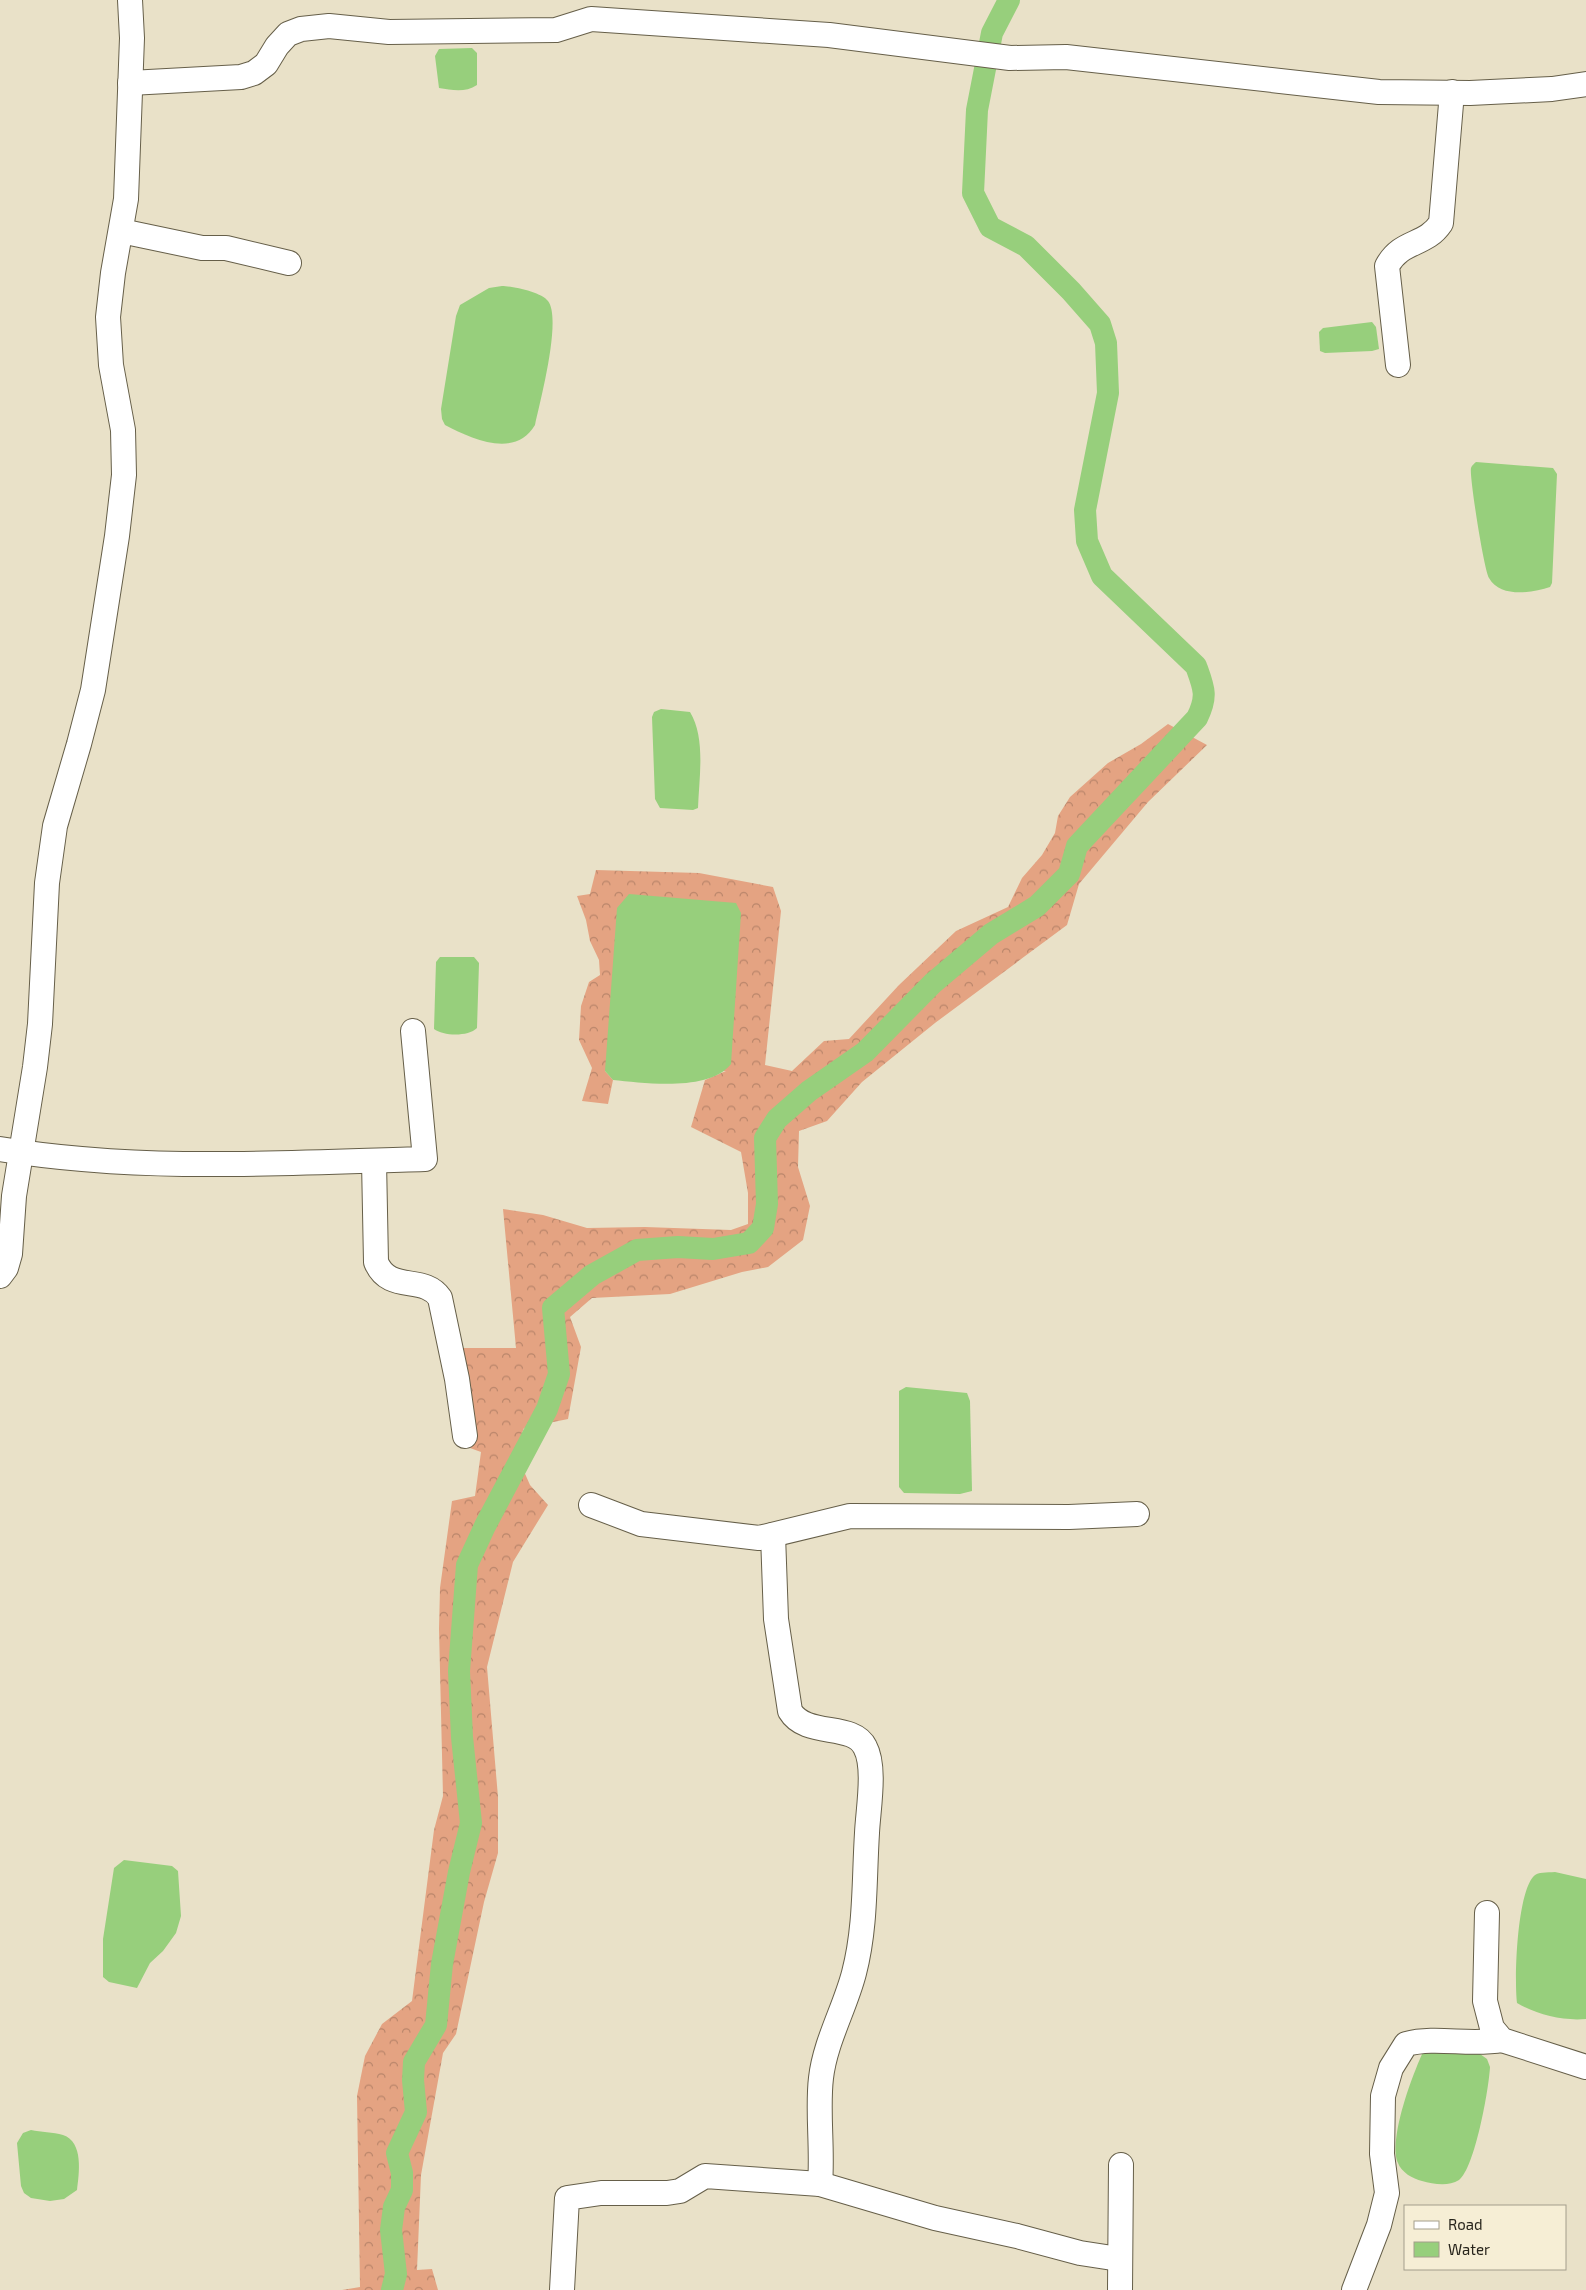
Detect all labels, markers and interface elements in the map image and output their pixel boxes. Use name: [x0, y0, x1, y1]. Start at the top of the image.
legend: [1404, 2205, 1566, 2270]
text: Road: [1448, 2215, 1483, 2233]
text: Water: [1448, 2240, 1490, 2258]

